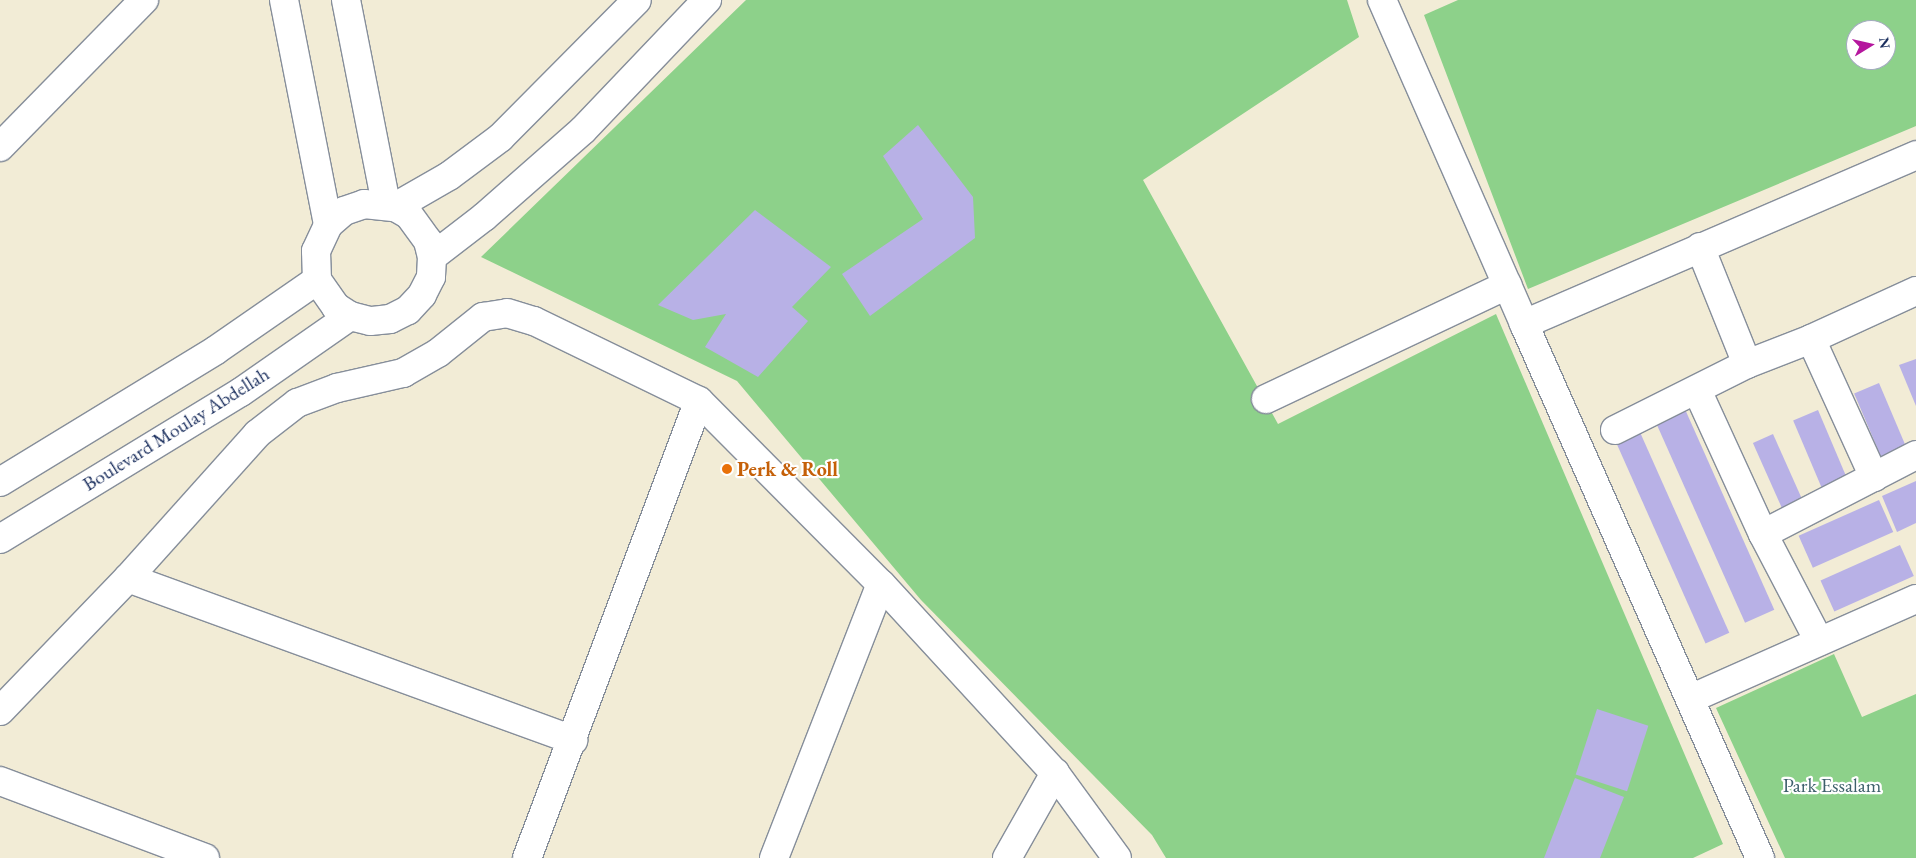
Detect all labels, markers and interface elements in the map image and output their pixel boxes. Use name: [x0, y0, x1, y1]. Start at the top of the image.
north arrow: [1846, 20, 1896, 70]
text: N: [1875, 36, 1895, 50]
street label: Boulevard Moulay Abdellah: [78, 362, 274, 496]
place label: Perk & Roll: [737, 457, 838, 481]
marker: Perk & Roll: [721, 463, 733, 475]
park label: Park Essalam: [1783, 773, 1881, 797]

